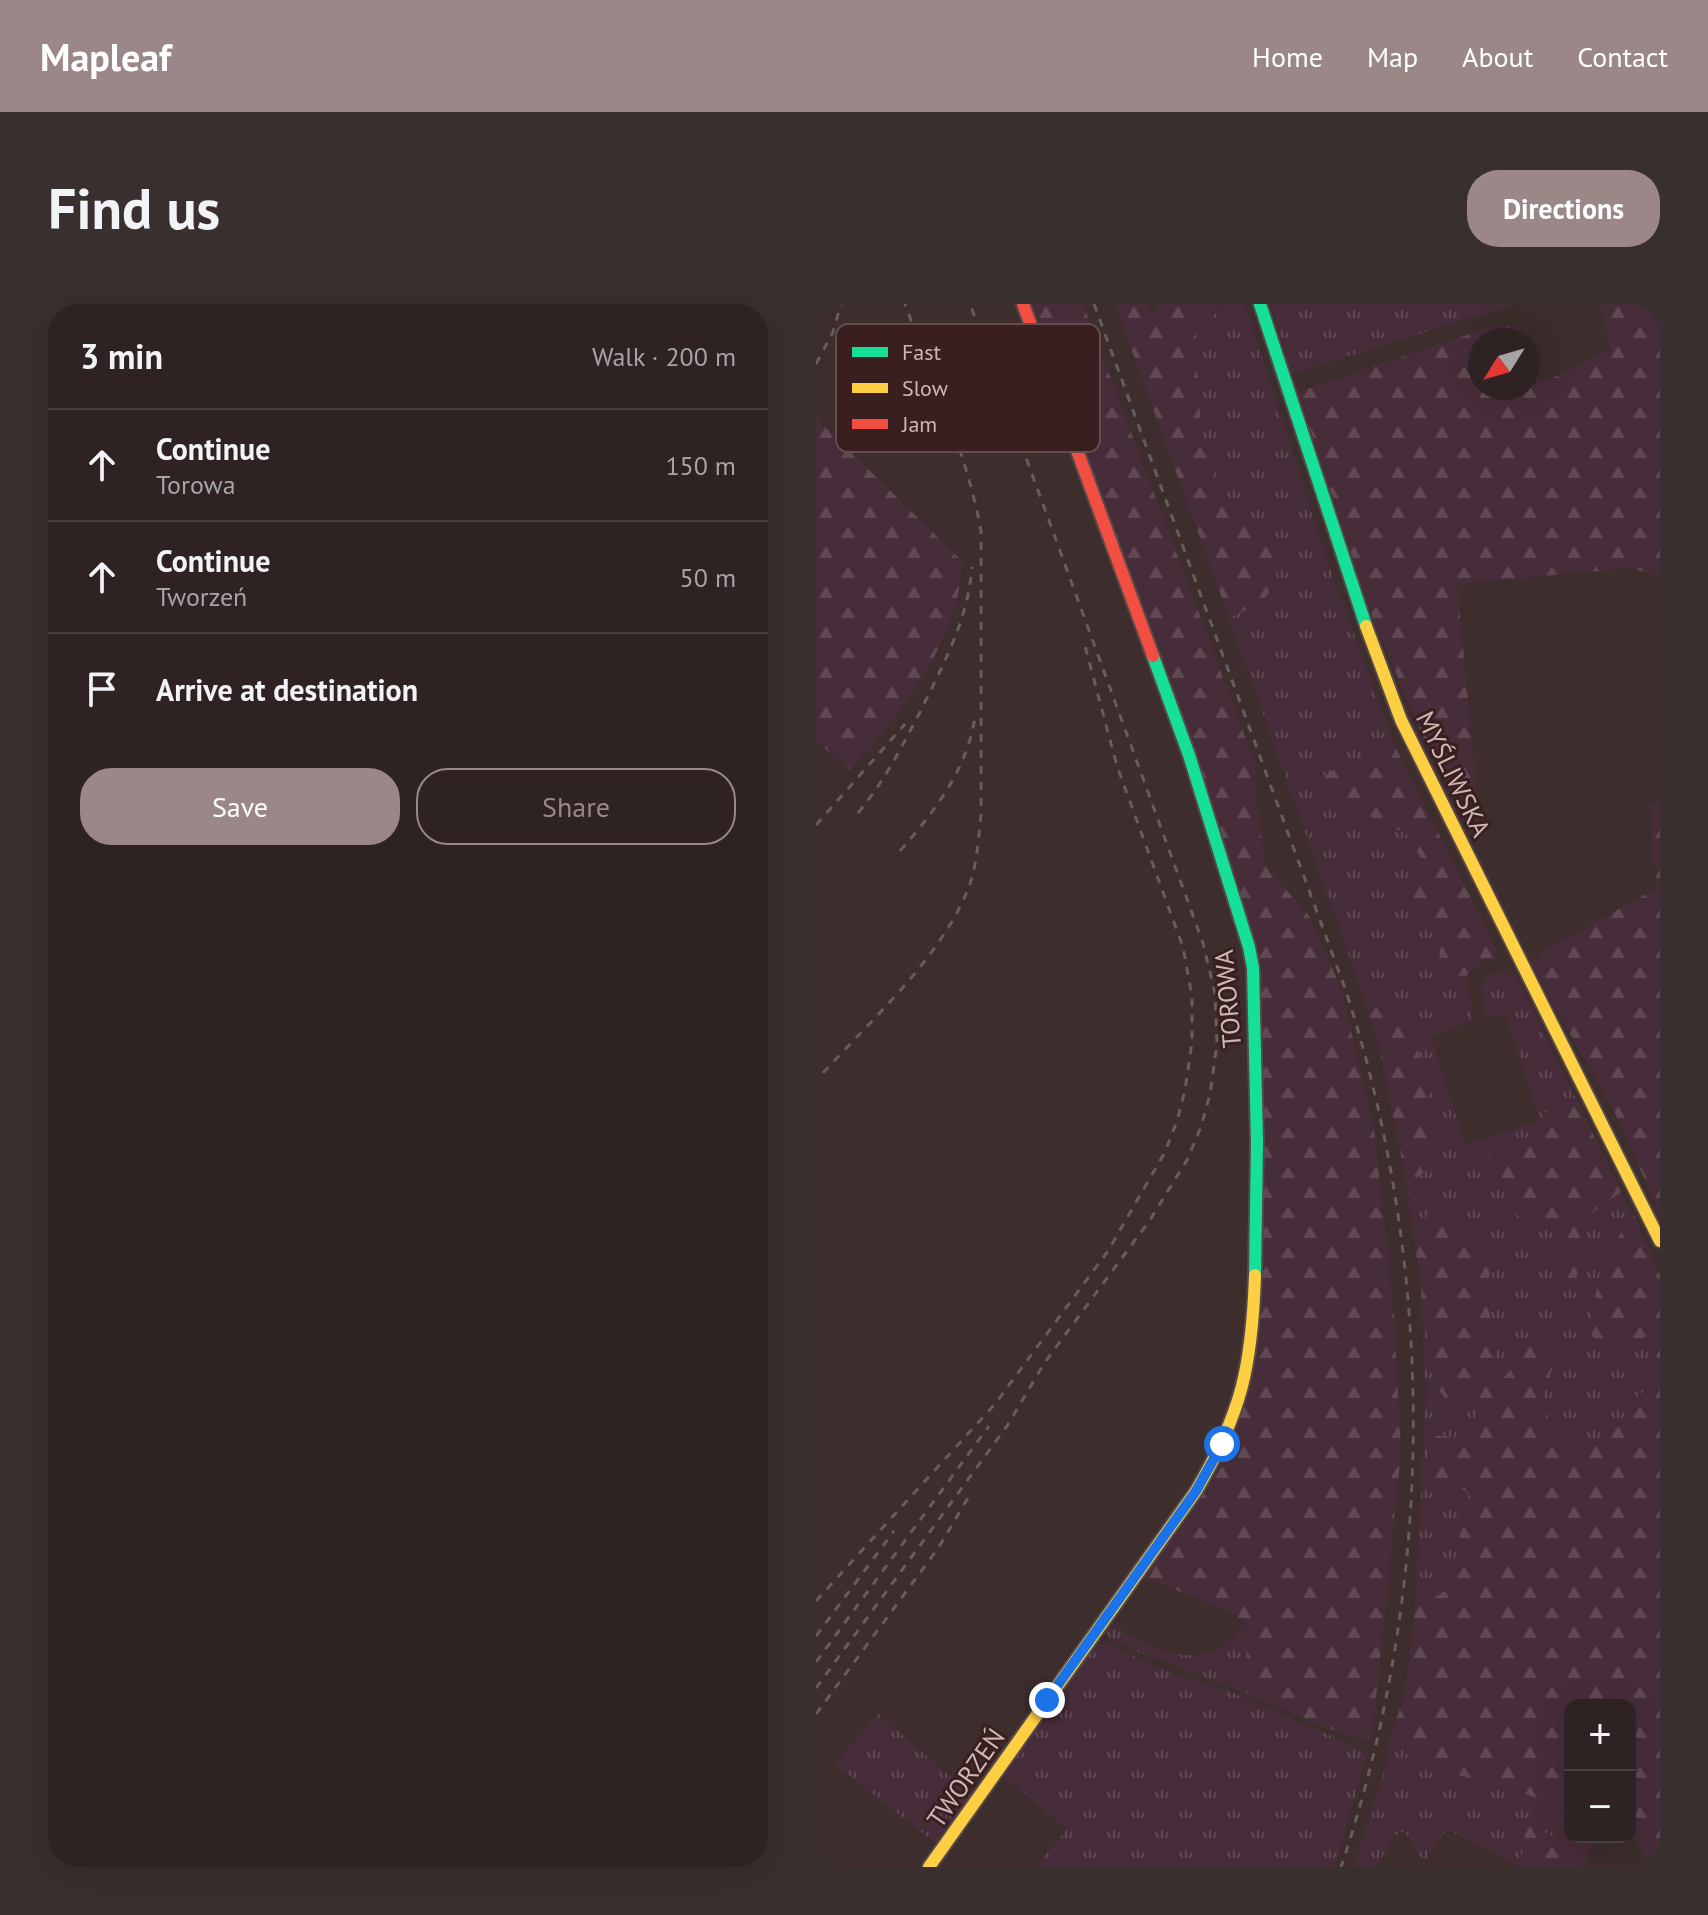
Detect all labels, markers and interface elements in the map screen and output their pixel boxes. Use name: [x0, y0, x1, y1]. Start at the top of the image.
text: Mapleaf: [40, 32, 171, 81]
text: Home: [1252, 38, 1323, 75]
text: Map: [1367, 38, 1418, 75]
text: About: [1462, 38, 1533, 75]
text: Contact: [1577, 38, 1668, 75]
button: Directions: [1467, 170, 1660, 247]
text: Find us: [48, 172, 220, 244]
legend: [836, 324, 1100, 452]
north arrow: [1468, 328, 1540, 400]
text: 3 min: [80, 334, 163, 378]
text: Fast: [902, 338, 942, 366]
text: Walk · 200 m: [592, 340, 736, 373]
text: Slow: [902, 374, 948, 402]
text: Jam: [901, 410, 937, 438]
text: Continue: [156, 429, 270, 468]
icon: ahead: [80, 443, 124, 487]
text: 150 m: [665, 449, 736, 482]
text: Torowa: [156, 468, 236, 501]
text: Continue: [156, 541, 270, 580]
icon: ahead: [80, 555, 124, 599]
text: 50 m: [680, 561, 736, 594]
text: Tworzeń: [156, 580, 247, 613]
icon: arrive: [80, 667, 124, 711]
text: Arrive at destination: [156, 670, 418, 709]
street label: MYŚLIWSKA: [1409, 706, 1498, 842]
button: Save: [80, 768, 400, 845]
button: Share: [416, 768, 736, 845]
street label: TOROWA: [1207, 949, 1248, 1050]
route start: [1204, 1426, 1240, 1462]
route end: [1029, 1682, 1065, 1718]
map controls: [1564, 1699, 1636, 1843]
button: +: [1564, 1699, 1636, 1771]
street label: TWORZEŃ: [919, 1722, 1012, 1834]
button: −: [1564, 1771, 1636, 1843]

